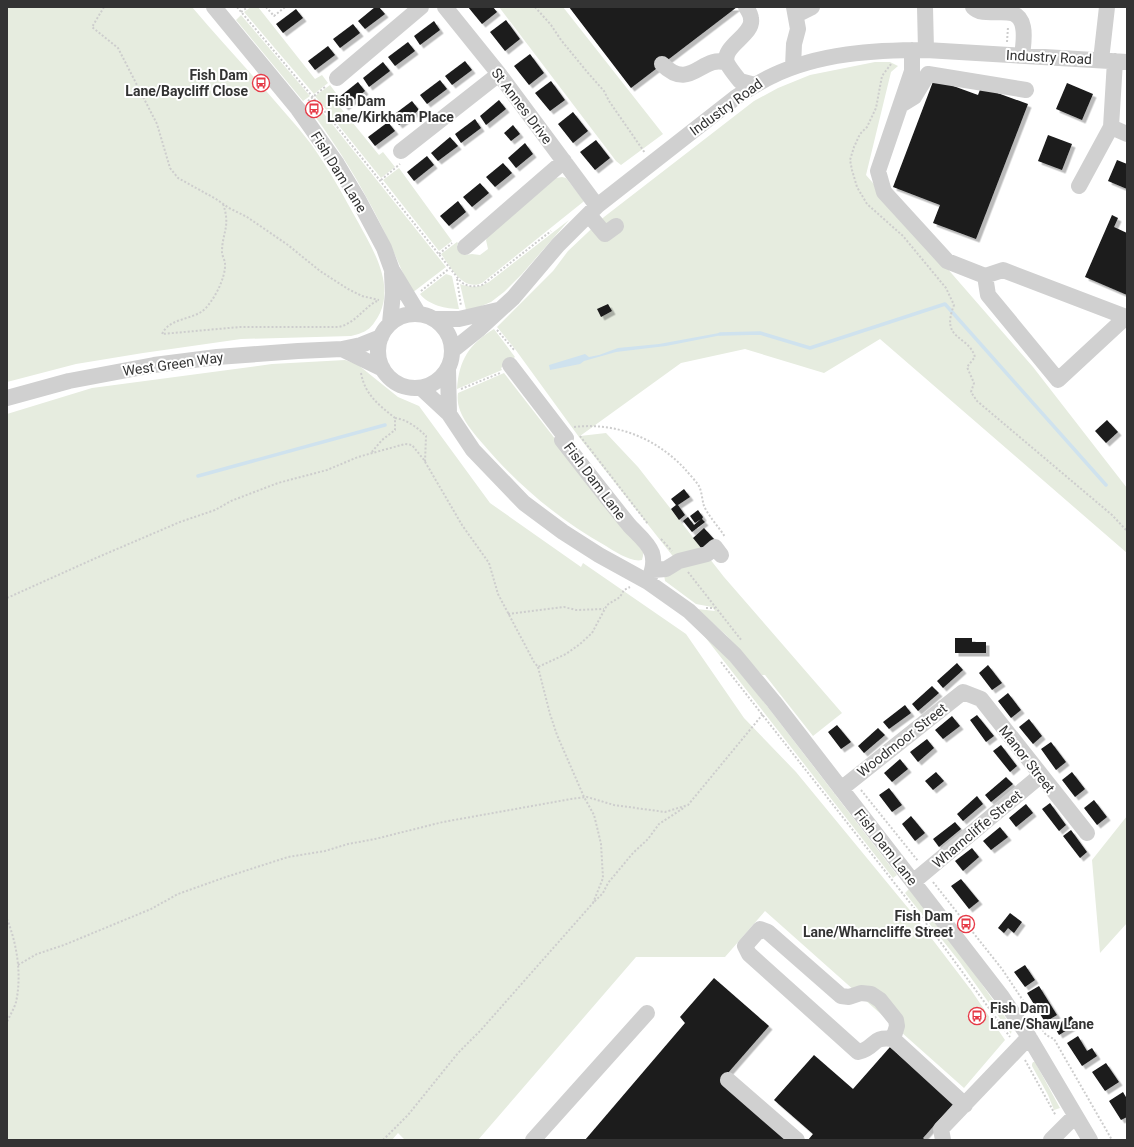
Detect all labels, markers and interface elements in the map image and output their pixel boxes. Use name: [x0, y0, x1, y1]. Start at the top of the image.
street label: Industry Road: [1006, 47, 1092, 67]
street label: St Annes Drive: [488, 65, 556, 147]
place label: Fish Dam Lane/Baycliff Close: [125, 67, 248, 99]
bus stop icon: Fish Dam Lane/Baycliff Close: [251, 73, 271, 93]
street label: Industry Road: [686, 75, 766, 139]
place label: Fish Dam Lane/Kirkham Place: [327, 93, 454, 125]
bus stop icon: Fish Dam Lane/Kirkham Place: [304, 99, 324, 119]
street label: Fish Dam Lane: [308, 129, 370, 215]
street label: West Green Way: [122, 349, 225, 379]
street label: Fish Dam Lane: [561, 439, 629, 523]
street label: Woodmoor Street: [854, 700, 950, 780]
street label: Manor Street: [996, 722, 1058, 796]
street label: Wharncliffe Street: [929, 787, 1025, 871]
street label: Fish Dam Lane: [851, 806, 921, 888]
place label: Fish Dam Lane/Wharncliffe Street: [803, 908, 953, 940]
bus stop icon: Fish Dam Lane/Wharncliffe Street: [956, 914, 976, 934]
place label: Fish Dam Lane/Shaw Lane: [990, 1000, 1094, 1032]
bus stop icon: Fish Dam Lane/Shaw Lane: [967, 1006, 987, 1026]

